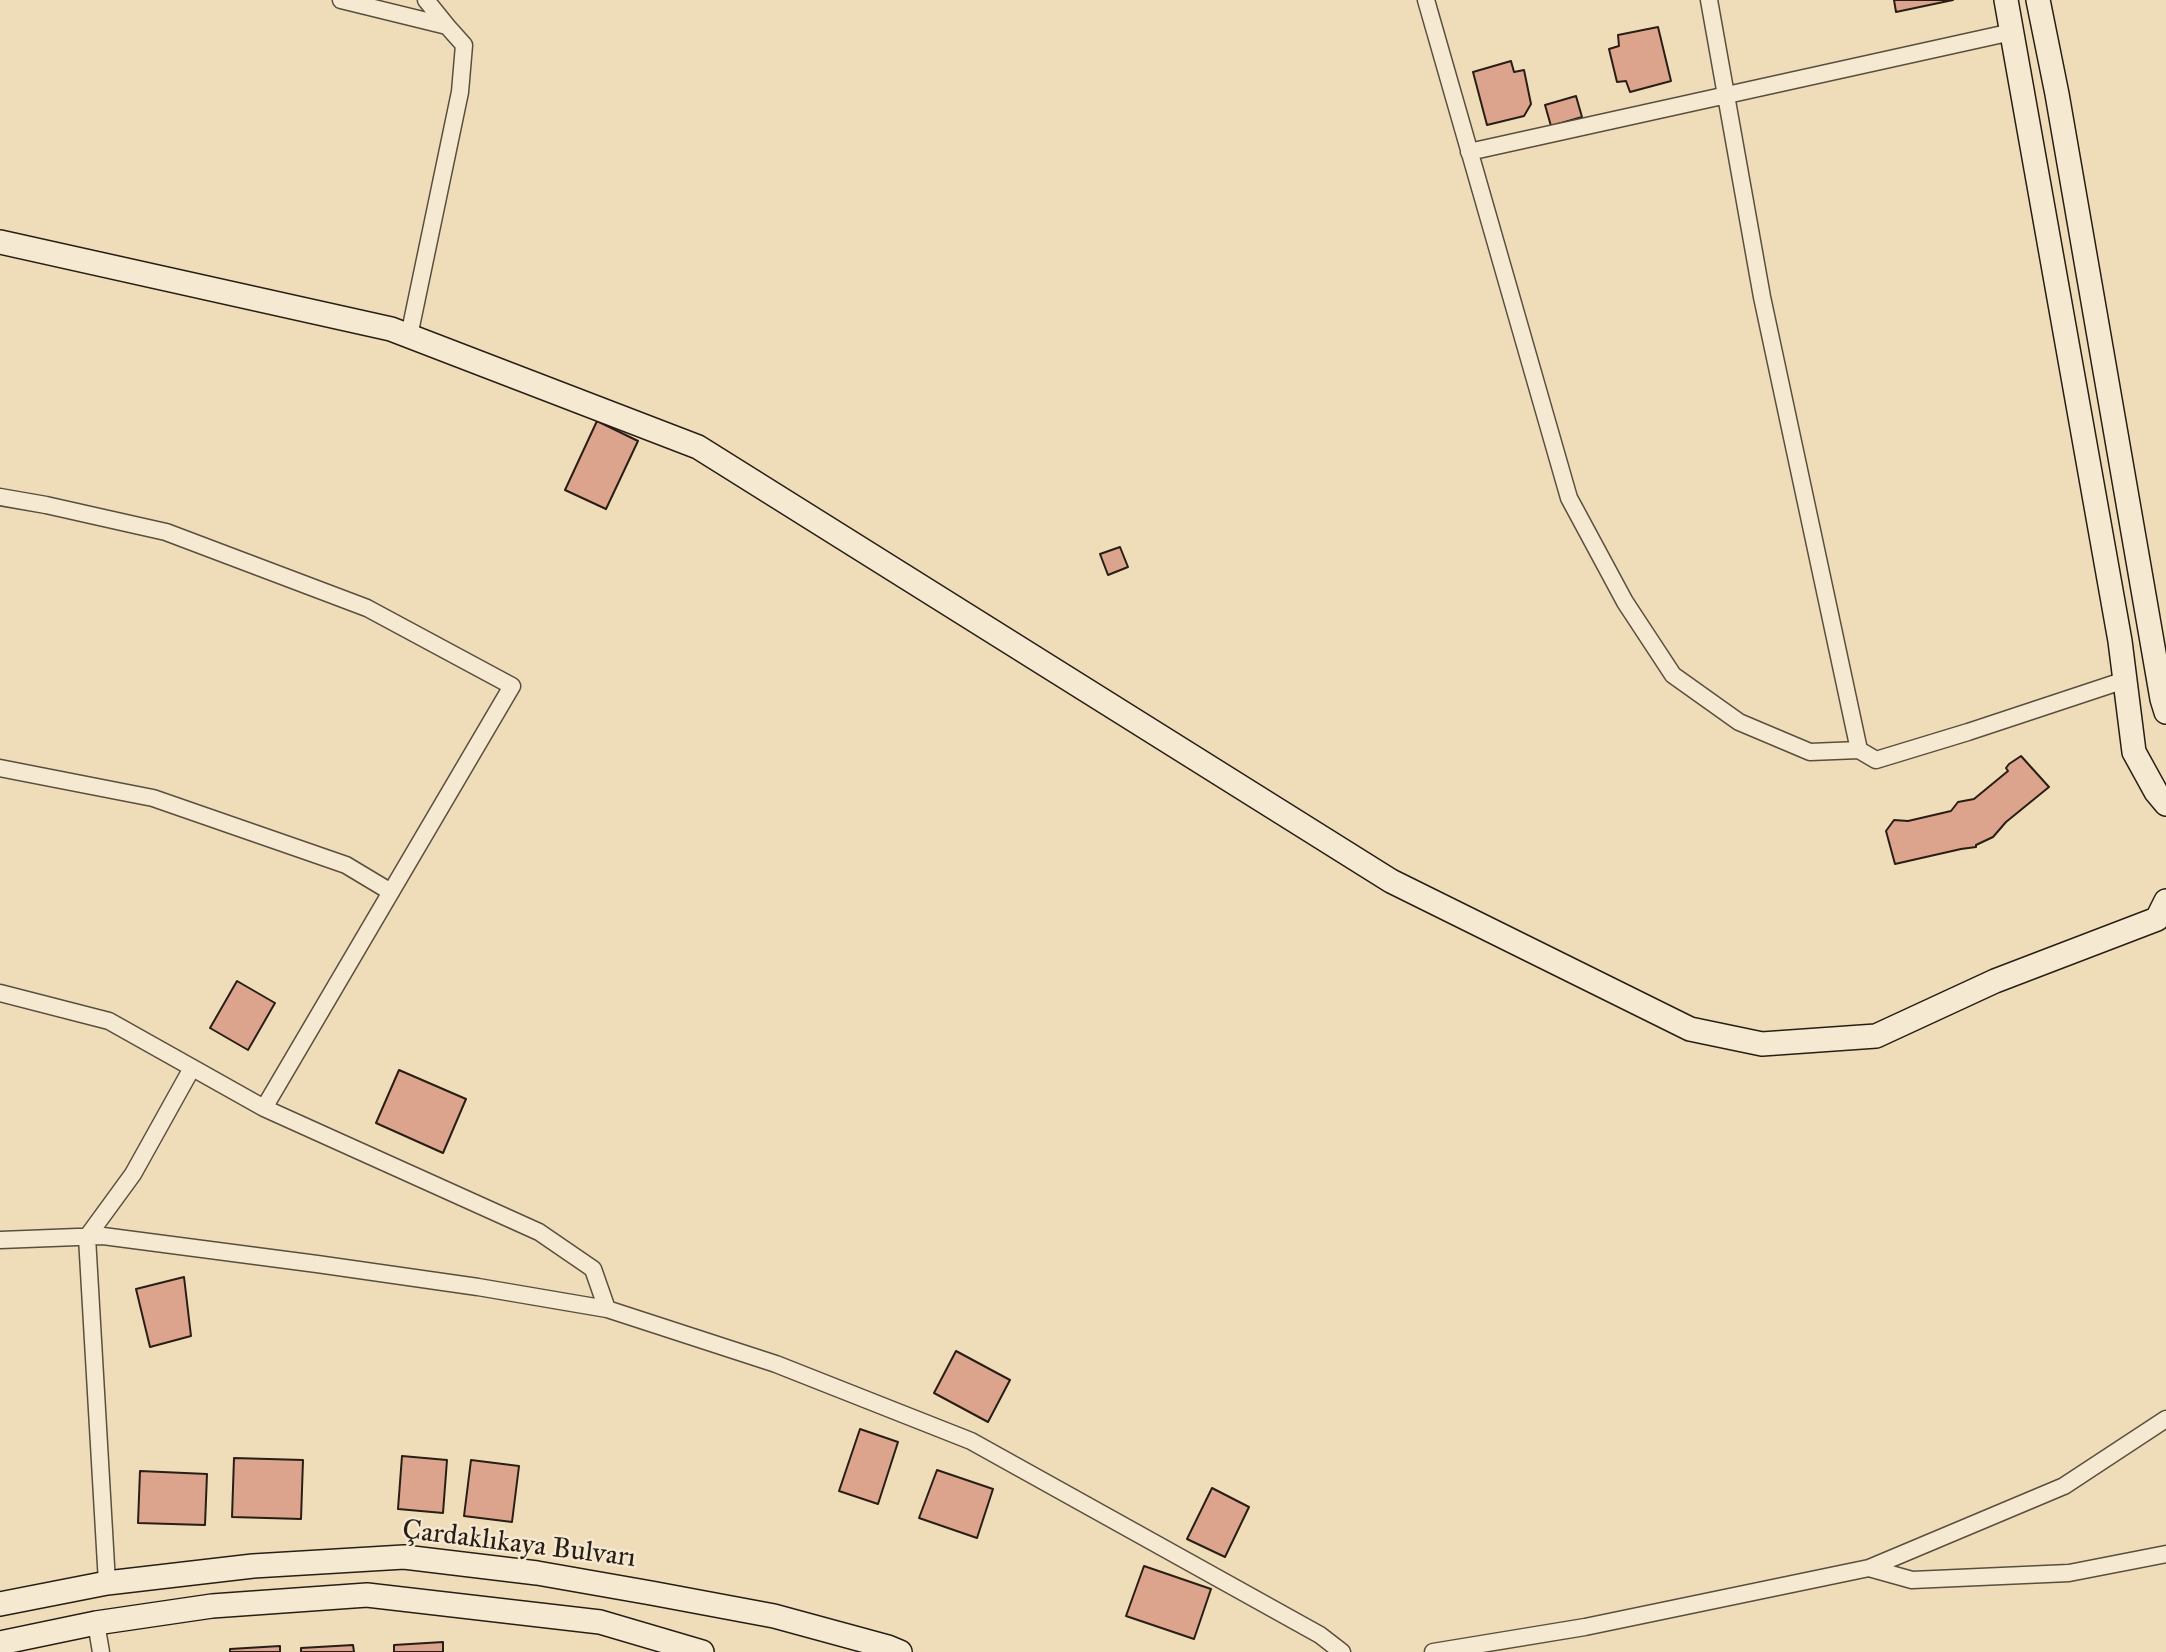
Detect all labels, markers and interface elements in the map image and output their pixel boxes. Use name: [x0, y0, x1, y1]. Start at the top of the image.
street label: Çardaklıkaya Bulvarı: [400, 1514, 638, 1576]

